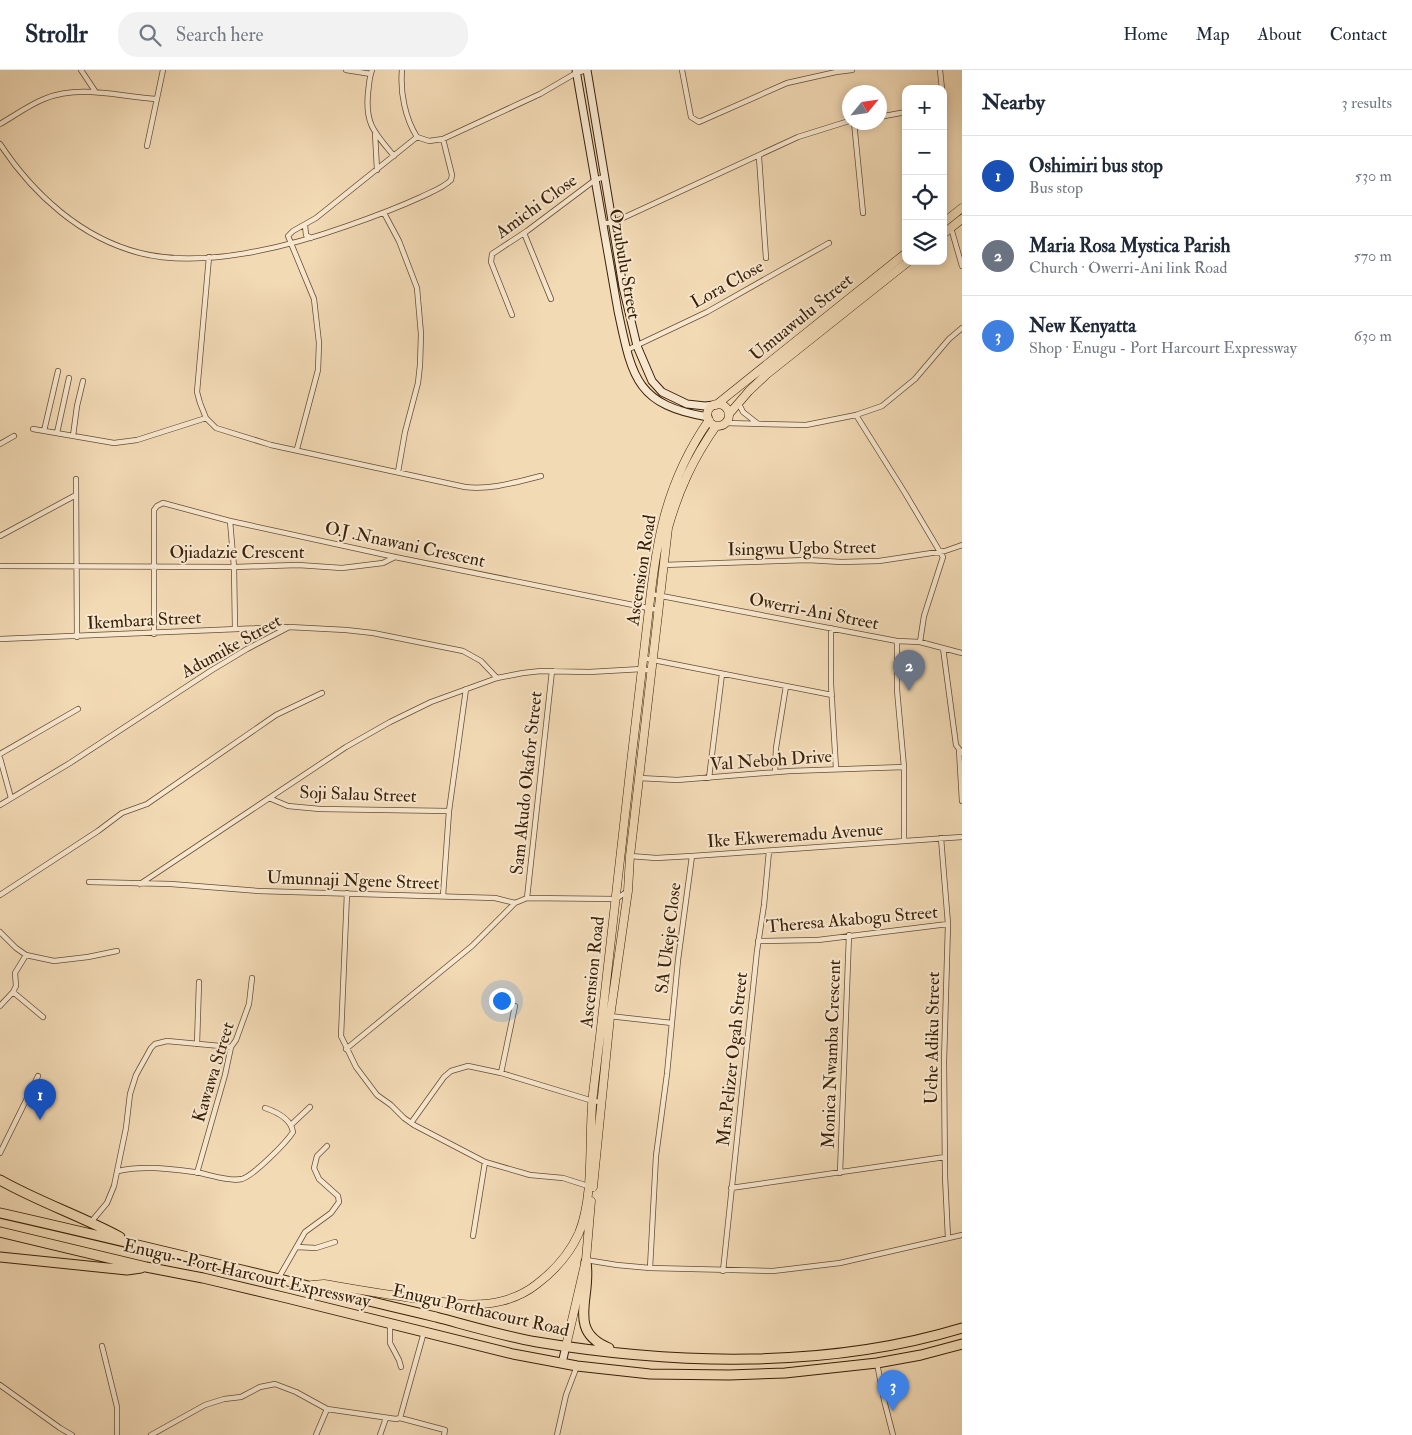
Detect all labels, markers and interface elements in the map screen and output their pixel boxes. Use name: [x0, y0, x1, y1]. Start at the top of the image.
search box: [118, 12, 468, 57]
text: Strollr: [25, 19, 88, 50]
icon: search: [136, 21, 164, 49]
text: Search here: [176, 23, 264, 47]
text: Home: [1123, 23, 1168, 46]
text: Map: [1196, 23, 1230, 46]
text: About: [1258, 23, 1302, 46]
text: Contact: [1330, 23, 1387, 46]
north arrow: [842, 85, 887, 130]
map controls: [902, 85, 947, 265]
button: +: [902, 85, 947, 130]
text: Nearby: [982, 89, 1045, 116]
text: 3 results: [1341, 93, 1392, 113]
button: −: [902, 130, 947, 175]
text: Oshimiri bus stop: [1029, 154, 1163, 178]
text: 1: [995, 166, 1001, 186]
text: 530 m: [1355, 166, 1392, 186]
street label: Amichi Close: [490, 169, 582, 244]
button: locate: [902, 175, 947, 220]
text: Bus stop: [1029, 178, 1083, 198]
street label: Ozubulu Street: [603, 207, 646, 321]
button: layers: [902, 220, 947, 265]
text: Maria Rosa Mystica Parish: [1029, 234, 1230, 258]
text: 2: [994, 246, 1002, 266]
text: 570 m: [1354, 246, 1392, 266]
street label: Lora Close: [687, 255, 768, 314]
text: Church · Owerri-Ani link Road: [1029, 258, 1227, 278]
street label: Umuawulu Street: [745, 269, 858, 366]
text: New Kenyatta: [1029, 314, 1136, 338]
text: 3: [995, 326, 1001, 346]
text: 630 m: [1354, 326, 1392, 346]
text: Shop · Enugu - Port Harcourt Expressway: [1029, 338, 1297, 358]
street label: Ascension Road: [621, 513, 662, 628]
street label: O.J .Nnawani Crescent: [323, 516, 487, 573]
street label: Isingwu Ugbo Street: [727, 536, 877, 561]
street label: Ojiadazie Crescent: [169, 541, 305, 564]
street label: Owerri-Ani Street: [747, 588, 881, 635]
street label: Ikembara Street: [86, 606, 202, 635]
street label: Adumike Street: [176, 609, 286, 684]
pin: 2: [893, 650, 925, 691]
street label: Sam Akudo Okafor Street: [505, 690, 548, 876]
street label: Val Neboh Drive: [709, 745, 833, 776]
street label: Soji Salau Street: [299, 781, 417, 808]
street label: Ike Ekweremadu Avenue: [706, 818, 884, 853]
street label: Umunnaji Ngene Street: [266, 866, 440, 895]
street label: SA Ukeje Close: [650, 881, 687, 995]
street label: Theresa Akabogu Street: [765, 901, 939, 938]
street label: Ascension Road: [575, 915, 610, 1030]
street label: Monica Nwamba Crescent: [817, 959, 846, 1149]
street label: Mrs.Pelizer Ogah Street: [712, 971, 753, 1147]
street label: Uche Adiku Street: [920, 971, 945, 1105]
your location: [489, 988, 515, 1014]
street label: Kawawa Street: [187, 1019, 240, 1125]
pin: 1: [24, 1079, 56, 1120]
street label: Enugu - Port Harcourt Expressway: [121, 1234, 374, 1313]
street label: Enugu Porthacourt Road: [390, 1279, 572, 1342]
pin: 3: [877, 1370, 909, 1411]

